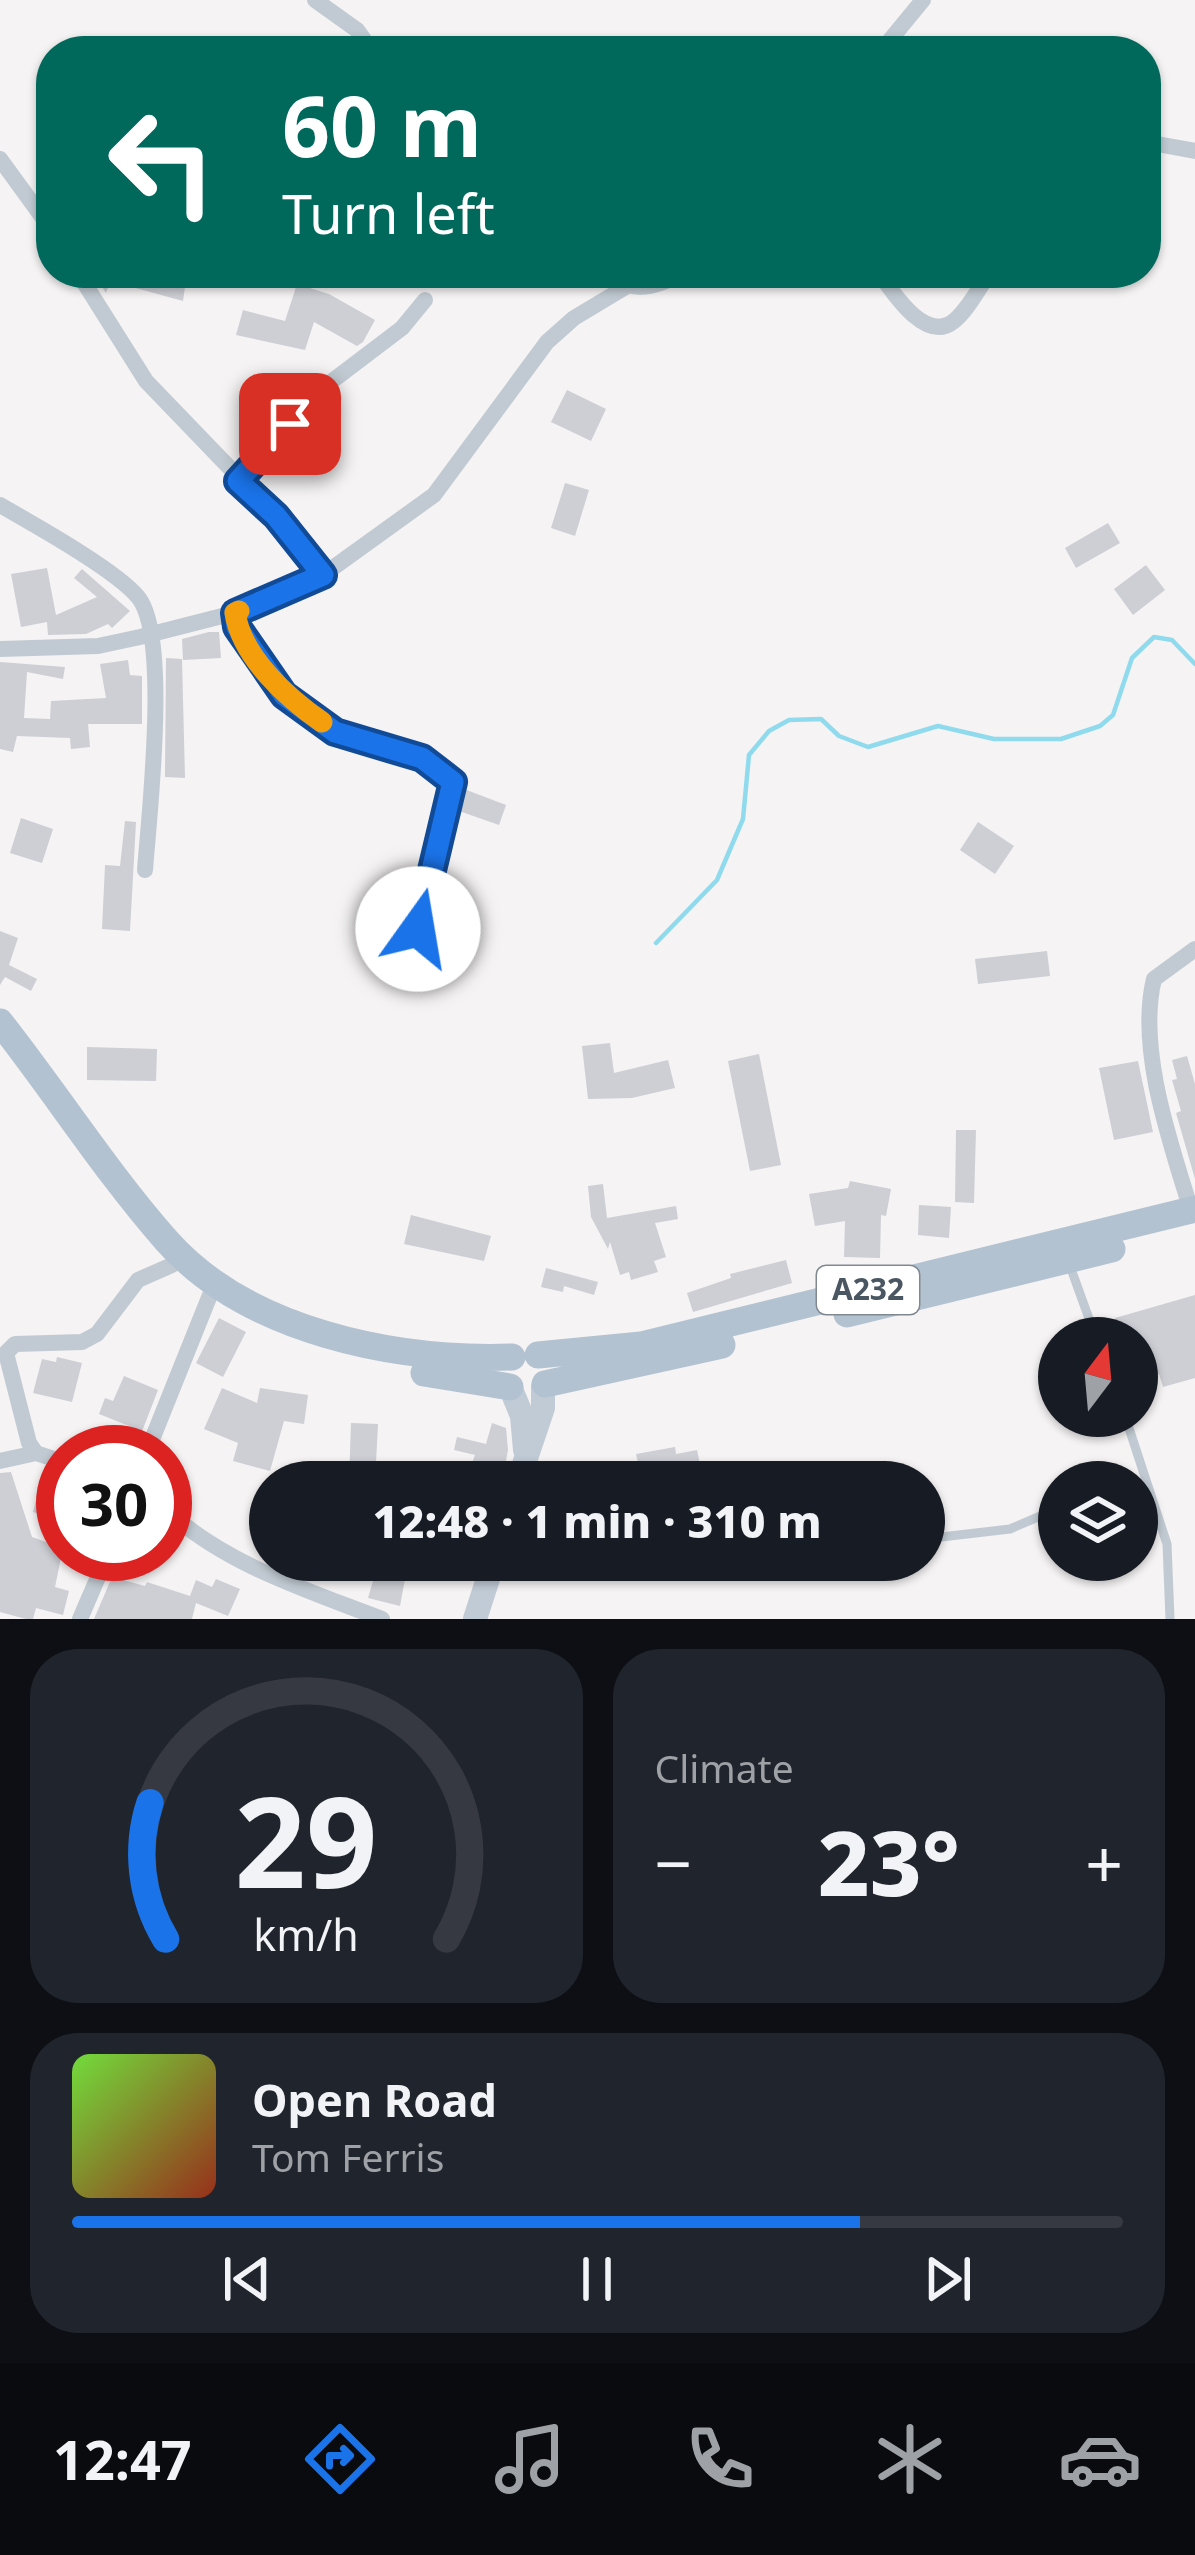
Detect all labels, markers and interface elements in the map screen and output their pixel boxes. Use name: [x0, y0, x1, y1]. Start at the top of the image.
text: 60 m: [282, 67, 482, 182]
icon: left: [84, 84, 240, 240]
text: Turn left: [282, 176, 495, 250]
pin: [239, 373, 341, 475]
icon: arrive: [257, 391, 323, 457]
position arrow: [355, 866, 481, 992]
road number: A232: [817, 1266, 919, 1314]
north arrow: [1038, 1317, 1158, 1437]
map controls: [1038, 1317, 1158, 1581]
speed limit sign: 30: [36, 1425, 192, 1581]
button: layers: [1038, 1461, 1158, 1581]
text: 12:48 · 1 min · 310 m: [372, 1490, 822, 1551]
text: Climate: [655, 1741, 794, 1794]
text: 29: [235, 1755, 378, 1925]
text: 23°: [818, 1800, 960, 1922]
text: −: [655, 1817, 692, 1907]
text: +: [1085, 1817, 1123, 1907]
text: km/h: [254, 1905, 359, 1964]
text: Open Road: [252, 2069, 497, 2130]
text: Tom Ferris: [252, 2130, 444, 2183]
icon: previous: [214, 2246, 280, 2312]
icon: pause: [564, 2246, 630, 2312]
icon: next: [915, 2246, 981, 2312]
icon: directions: [298, 2417, 382, 2501]
icon: music: [488, 2417, 572, 2501]
icon: phone: [678, 2417, 762, 2501]
icon: climate: [868, 2417, 952, 2501]
icon: car: [1058, 2417, 1142, 2501]
text: 12:47: [53, 2422, 192, 2496]

